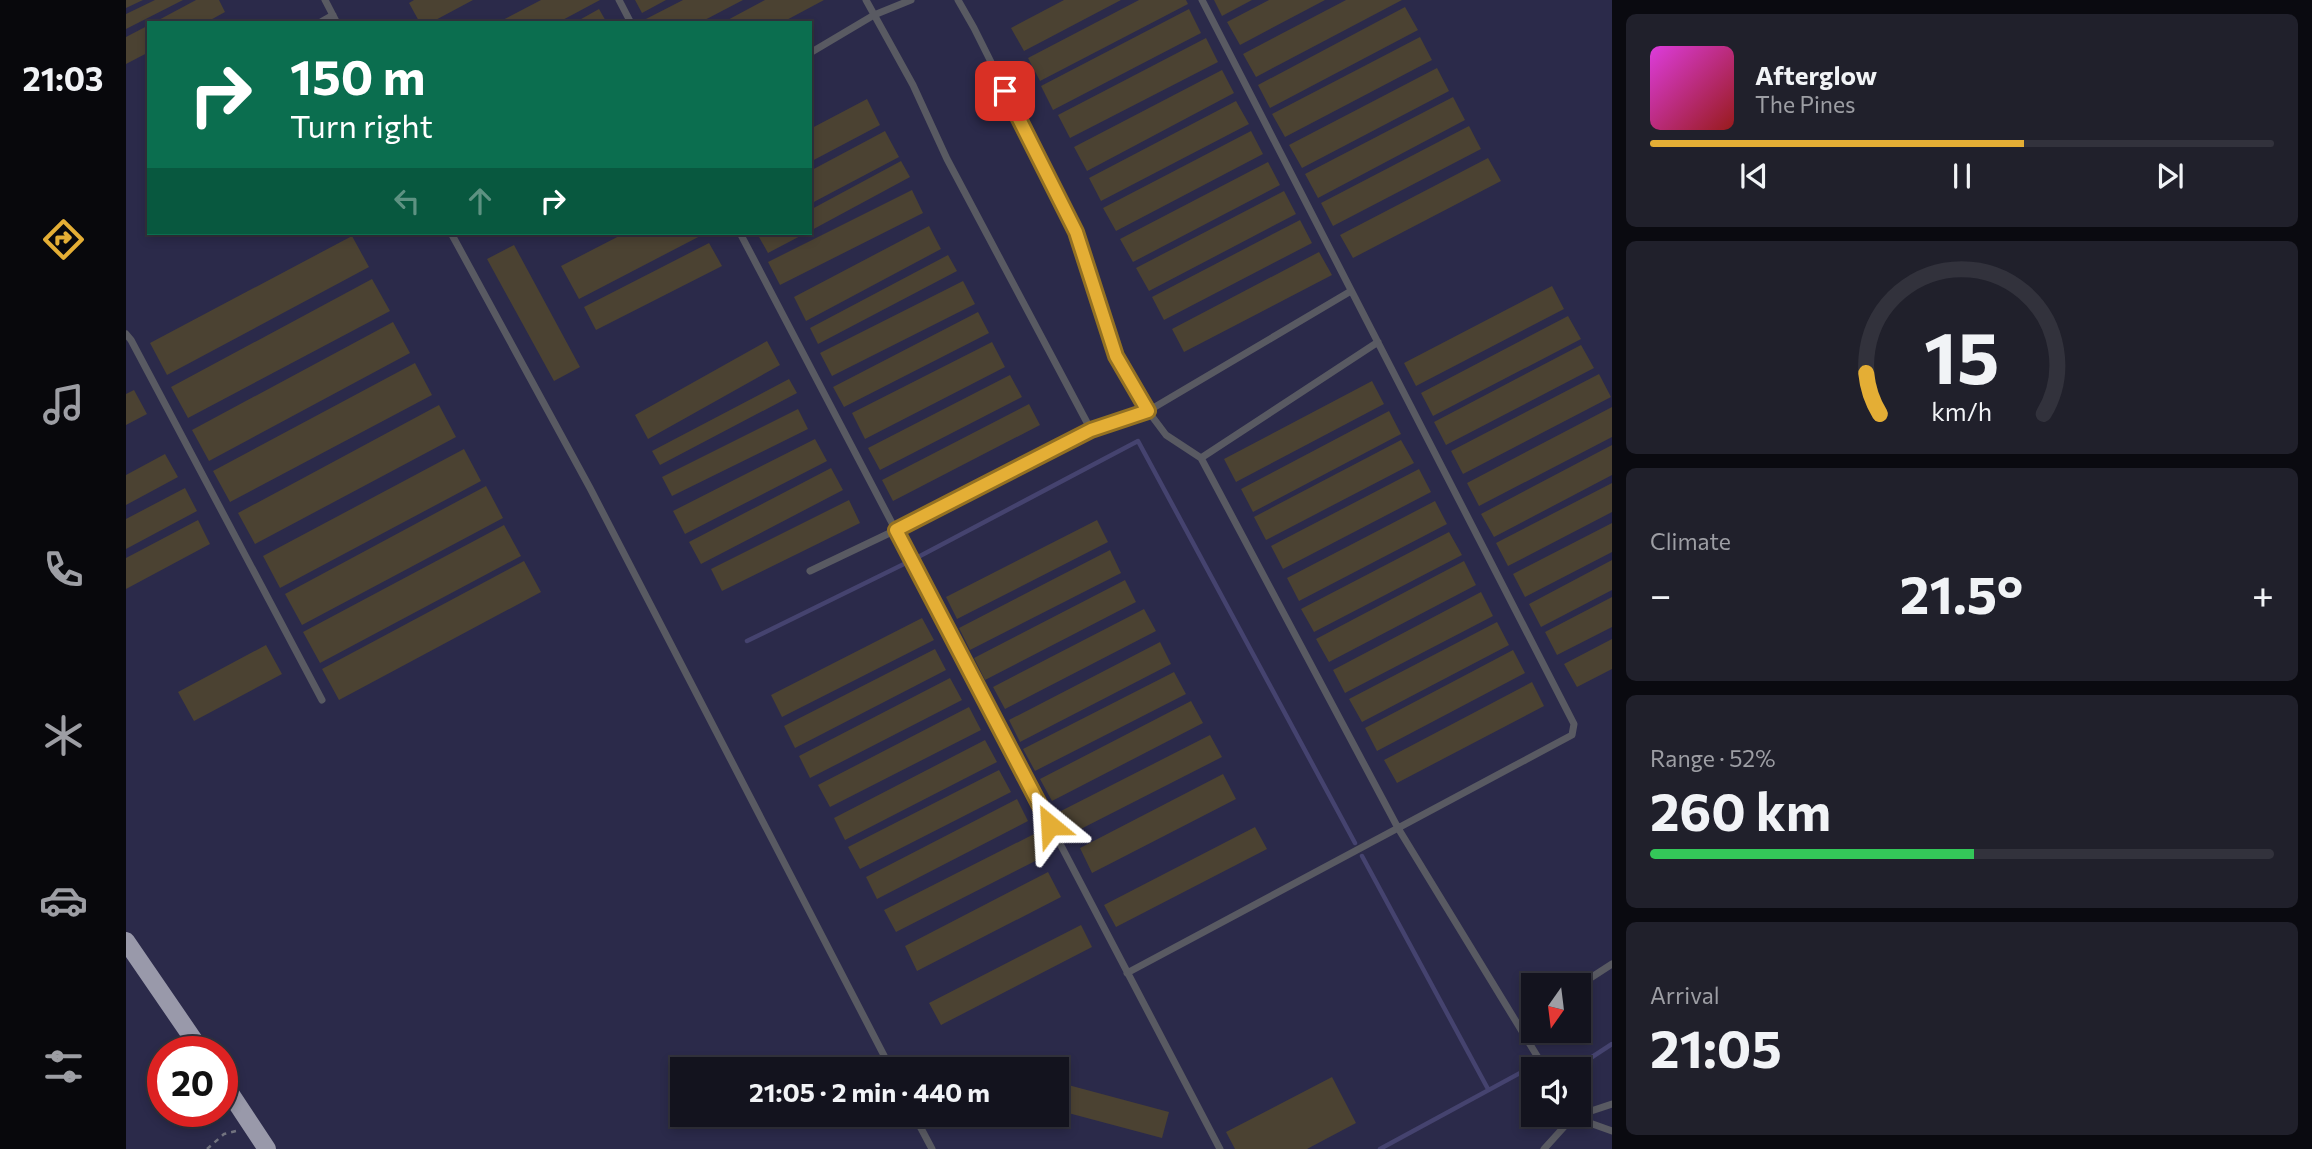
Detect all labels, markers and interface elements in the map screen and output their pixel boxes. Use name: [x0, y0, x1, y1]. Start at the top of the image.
text: 150 m: [290, 45, 425, 105]
icon: right: [175, 49, 266, 140]
text: 21:03: [23, 58, 103, 98]
text: Afterglow: [1755, 59, 1877, 90]
pin: [975, 61, 1035, 121]
icon: arrive: [986, 72, 1024, 110]
text: The Pines: [1755, 90, 1856, 118]
text: Turn right: [290, 105, 433, 145]
icon: previous: [1735, 157, 1773, 195]
icon: pause: [1943, 157, 1981, 195]
icon: next: [2151, 157, 2189, 195]
icon: left: [388, 182, 426, 220]
icon: ahead: [461, 182, 499, 220]
icon: right: [534, 182, 572, 220]
icon: directions: [39, 215, 88, 264]
text: 15: [1924, 310, 2000, 399]
icon: music: [39, 380, 88, 429]
text: km/h: [1932, 395, 1992, 425]
text: Climate: [1650, 527, 1731, 555]
icon: phone: [39, 545, 88, 594]
text: 21.5°: [1900, 561, 2023, 625]
text: −: [1650, 570, 1672, 617]
text: +: [2252, 570, 2274, 617]
icon: climate: [39, 711, 88, 760]
text: Range · 52%: [1650, 744, 1775, 772]
text: 260 km: [1650, 778, 1831, 842]
position arrow: [1013, 788, 1087, 862]
icon: car: [39, 876, 88, 925]
north arrow: [1521, 973, 1591, 1043]
map controls: [1521, 973, 1591, 1127]
text: Arrival: [1650, 981, 1720, 1009]
text: 21:05: [1650, 1015, 1782, 1079]
speed limit sign: 20: [147, 1036, 238, 1127]
icon: filters: [39, 1042, 88, 1091]
button: sound: [1521, 1057, 1591, 1127]
text: 21:05 · 2 min · 440 m: [749, 1076, 990, 1107]

